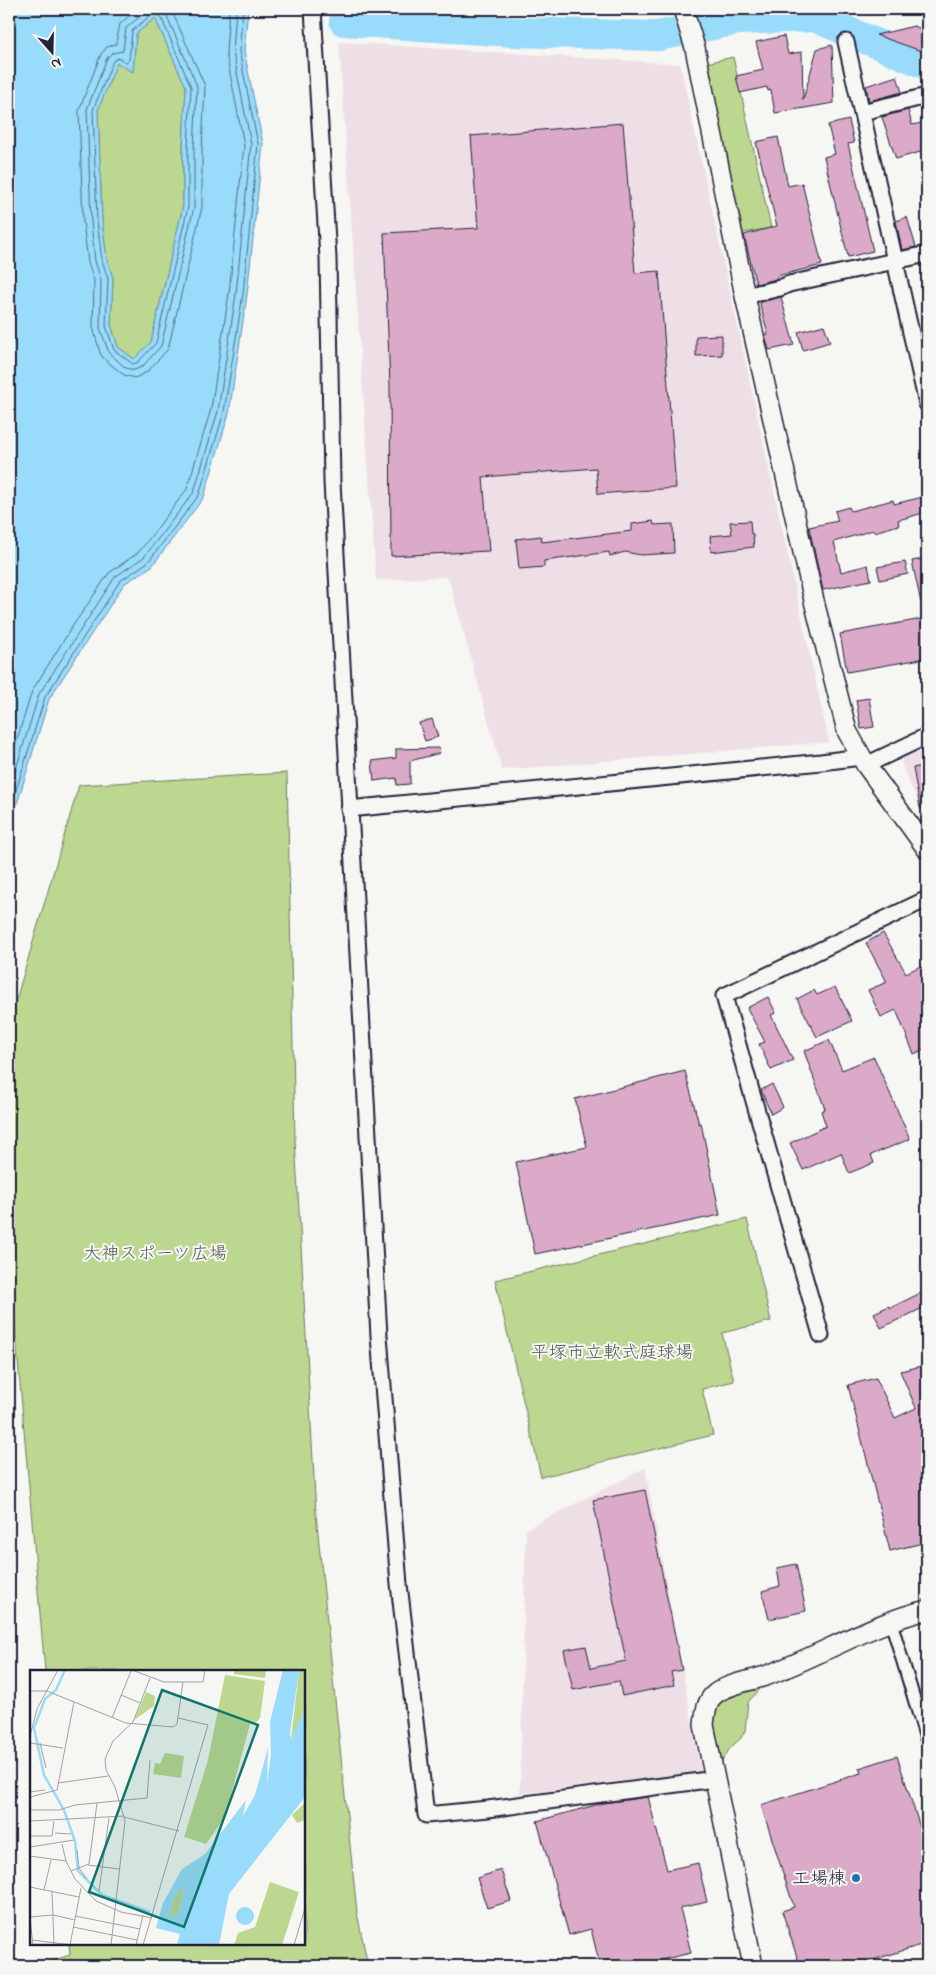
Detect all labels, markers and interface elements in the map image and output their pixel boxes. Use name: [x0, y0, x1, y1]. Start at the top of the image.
north arrow: [28, 28, 78, 78]
text: N: [48, 51, 64, 74]
park label: 大神スポーツ広場: [83, 1242, 227, 1268]
park label: 平塚市立軟式庭球場: [531, 1341, 693, 1367]
inset map: [30, 1670, 305, 1945]
place label: 工場棟: [792, 1867, 846, 1893]
marker: 工場棟: [850, 1872, 862, 1884]

